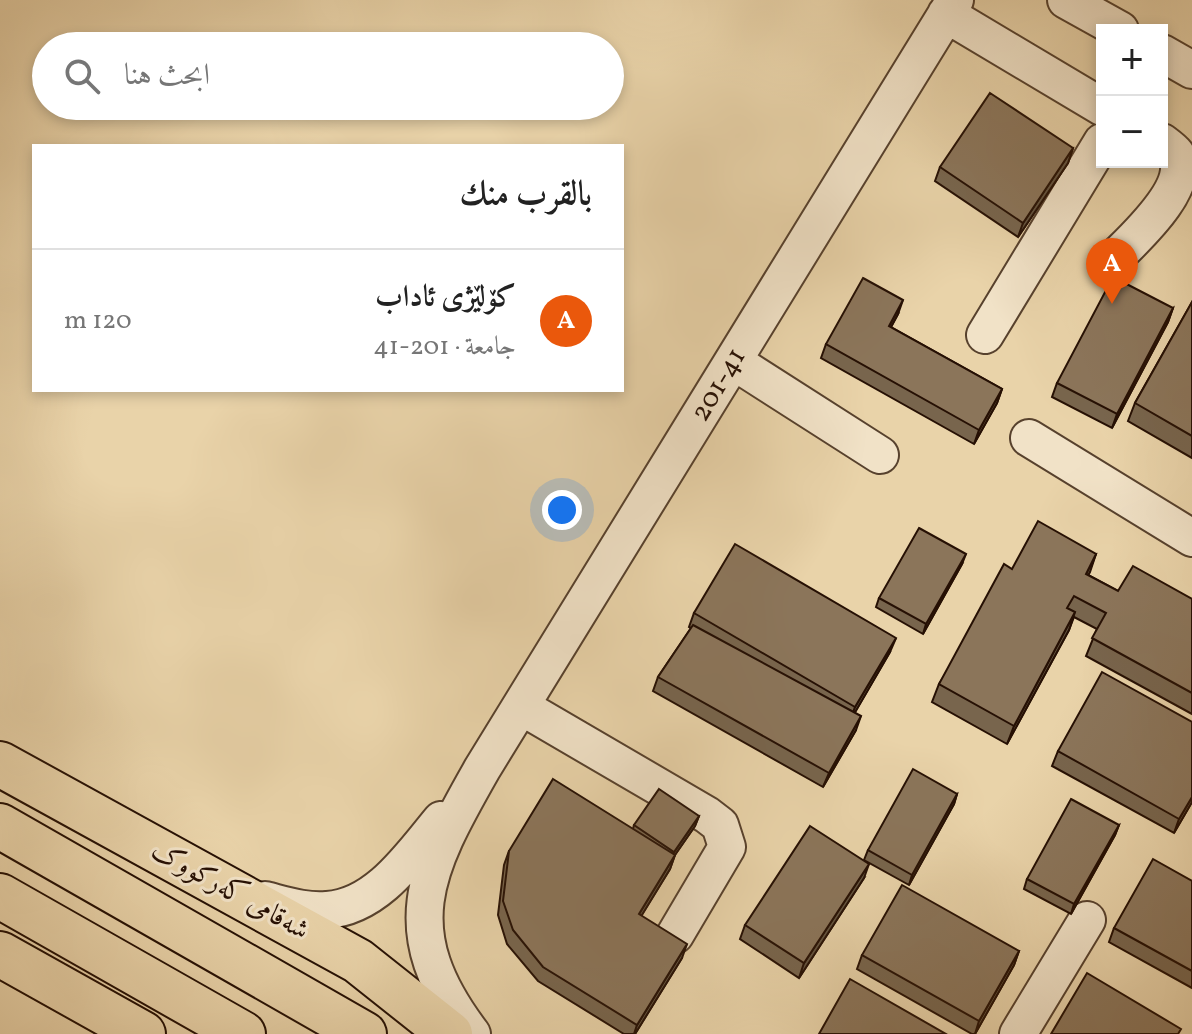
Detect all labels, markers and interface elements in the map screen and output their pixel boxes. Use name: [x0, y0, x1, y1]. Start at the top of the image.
map controls: [1096, 24, 1168, 168]
button: +: [1096, 24, 1168, 96]
search box: [32, 32, 624, 120]
icon: search: [60, 54, 104, 98]
text: ابحث هنا: [124, 55, 210, 97]
button: −: [1096, 96, 1168, 168]
text: بالقرب منك: [460, 172, 592, 219]
pin: A: [1086, 238, 1138, 304]
text: کۆلێژی ئاداب: [375, 277, 516, 319]
text: 120 m: [64, 303, 132, 339]
text: A: [557, 303, 575, 339]
text: جامعة · 201-41: [373, 329, 516, 365]
street label: 201-41: [682, 341, 756, 429]
your location: [542, 490, 582, 530]
street label: شەقامی کەرکووک: [144, 831, 316, 951]

